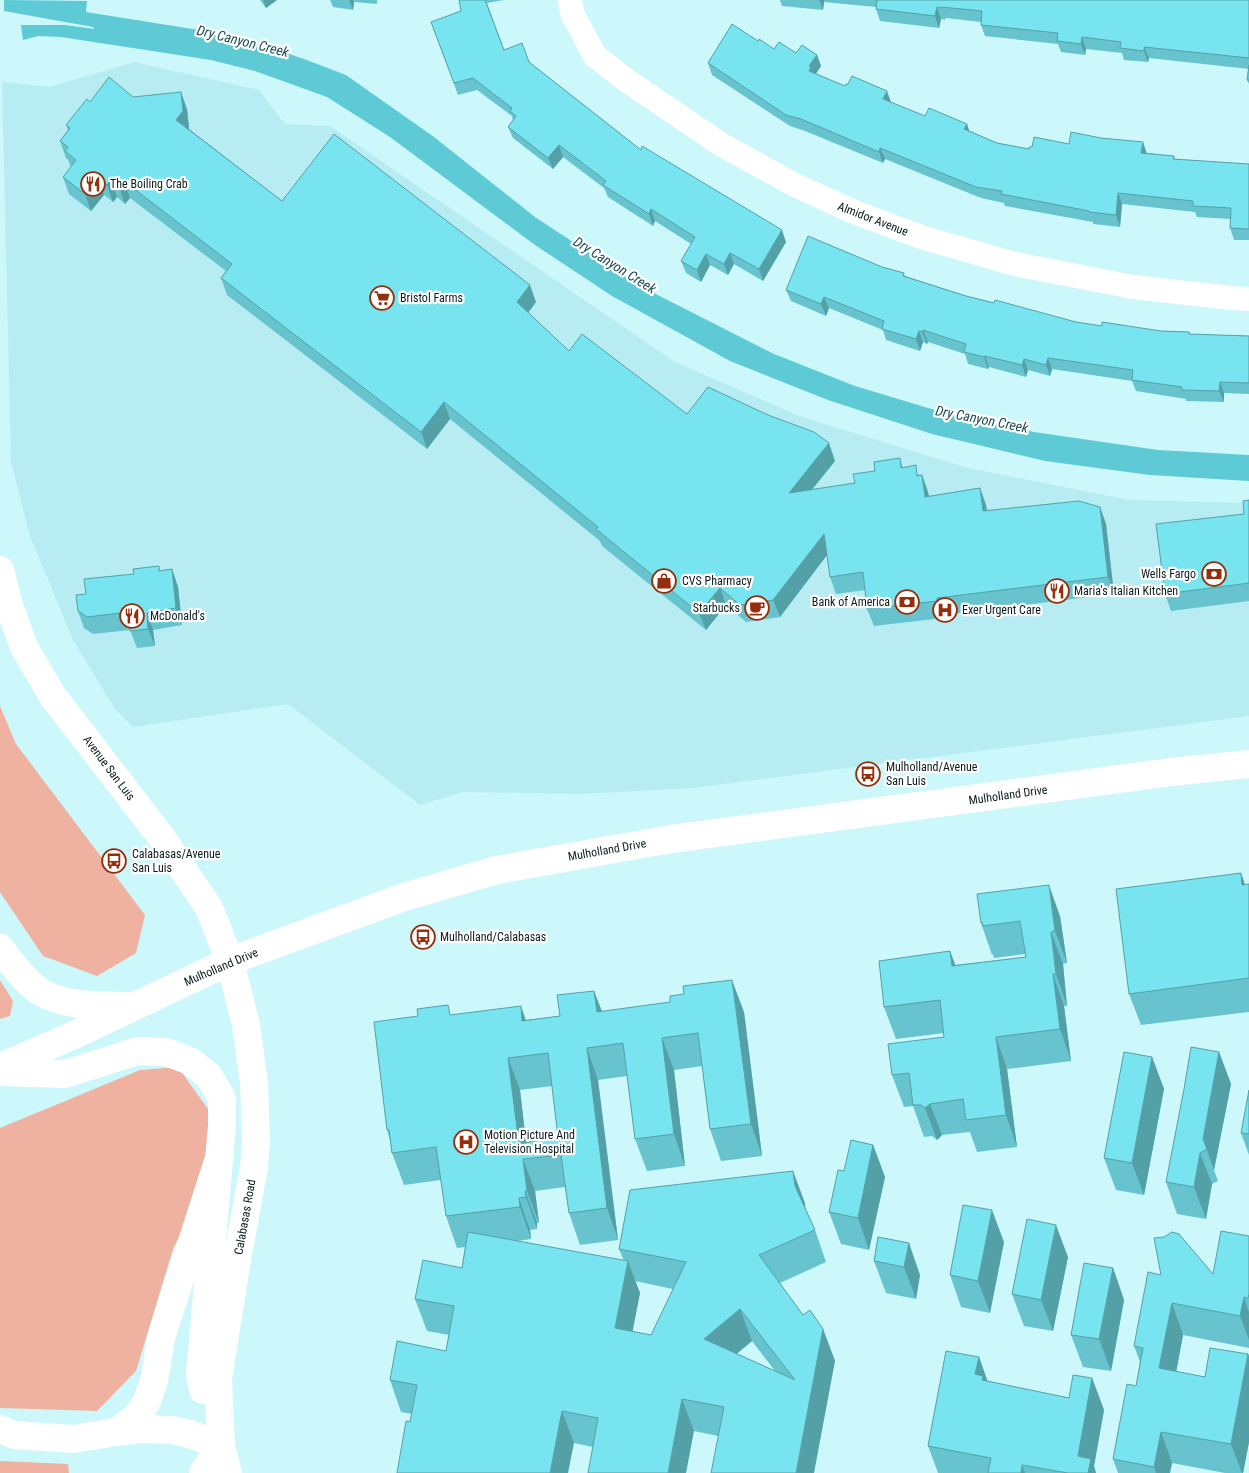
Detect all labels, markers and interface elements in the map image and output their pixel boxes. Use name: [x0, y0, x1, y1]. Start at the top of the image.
water label: Dry Canyon Creek: [195, 22, 292, 60]
restaurant icon: The Boiling Crab: [80, 171, 106, 197]
place label: The Boiling Crab: [110, 177, 188, 191]
street label: Almidor Avenue: [836, 199, 911, 239]
water label: Dry Canyon Creek: [571, 233, 660, 297]
supermarket icon: Bristol Farms: [369, 285, 395, 311]
place label: Bristol Farms: [400, 291, 463, 305]
water label: Dry Canyon Creek: [934, 402, 1031, 436]
bank icon: Wells Fargo: [1201, 561, 1227, 587]
place label: Wells Fargo: [1141, 567, 1196, 581]
shop icon: CVS Pharmacy: [651, 568, 677, 594]
place label: CVS Pharmacy: [682, 574, 752, 588]
restaurant icon: Maria's Italian Kitchen: [1044, 578, 1070, 604]
place label: Maria's Italian Kitchen: [1074, 584, 1178, 598]
bank icon: Bank of America: [894, 589, 920, 615]
cafe icon: Starbucks: [744, 595, 770, 621]
place label: Bank of America: [812, 595, 890, 609]
hospital icon: Exer Urgent Care: [932, 597, 958, 623]
place label: Starbucks: [693, 601, 740, 615]
restaurant icon: McDonald's: [119, 603, 145, 629]
place label: Exer Urgent Care: [962, 603, 1041, 617]
place label: McDonald's: [150, 609, 205, 623]
street label: Avenue San Luis: [80, 733, 138, 803]
place label: Mulholland/Avenue San Luis: [886, 760, 978, 788]
bus stop icon: Mulholland/Avenue San Luis: [855, 761, 881, 787]
street label: Mulholland Drive: [968, 783, 1049, 807]
street label: Mulholland Drive: [567, 836, 648, 864]
place label: Calabasas/Avenue San Luis: [132, 847, 221, 875]
bus stop icon: Calabasas/Avenue San Luis: [101, 848, 127, 874]
bus stop icon: Mulholland/Calabasas: [410, 924, 436, 950]
place label: Mulholland/Calabasas: [440, 930, 546, 944]
street label: Mulholland Drive: [182, 945, 261, 989]
place label: Motion Picture And Television Hospital: [484, 1128, 575, 1156]
hospital icon: Motion Picture And Television Hospital: [453, 1129, 479, 1155]
street label: Calabasas Road: [231, 1178, 259, 1256]

